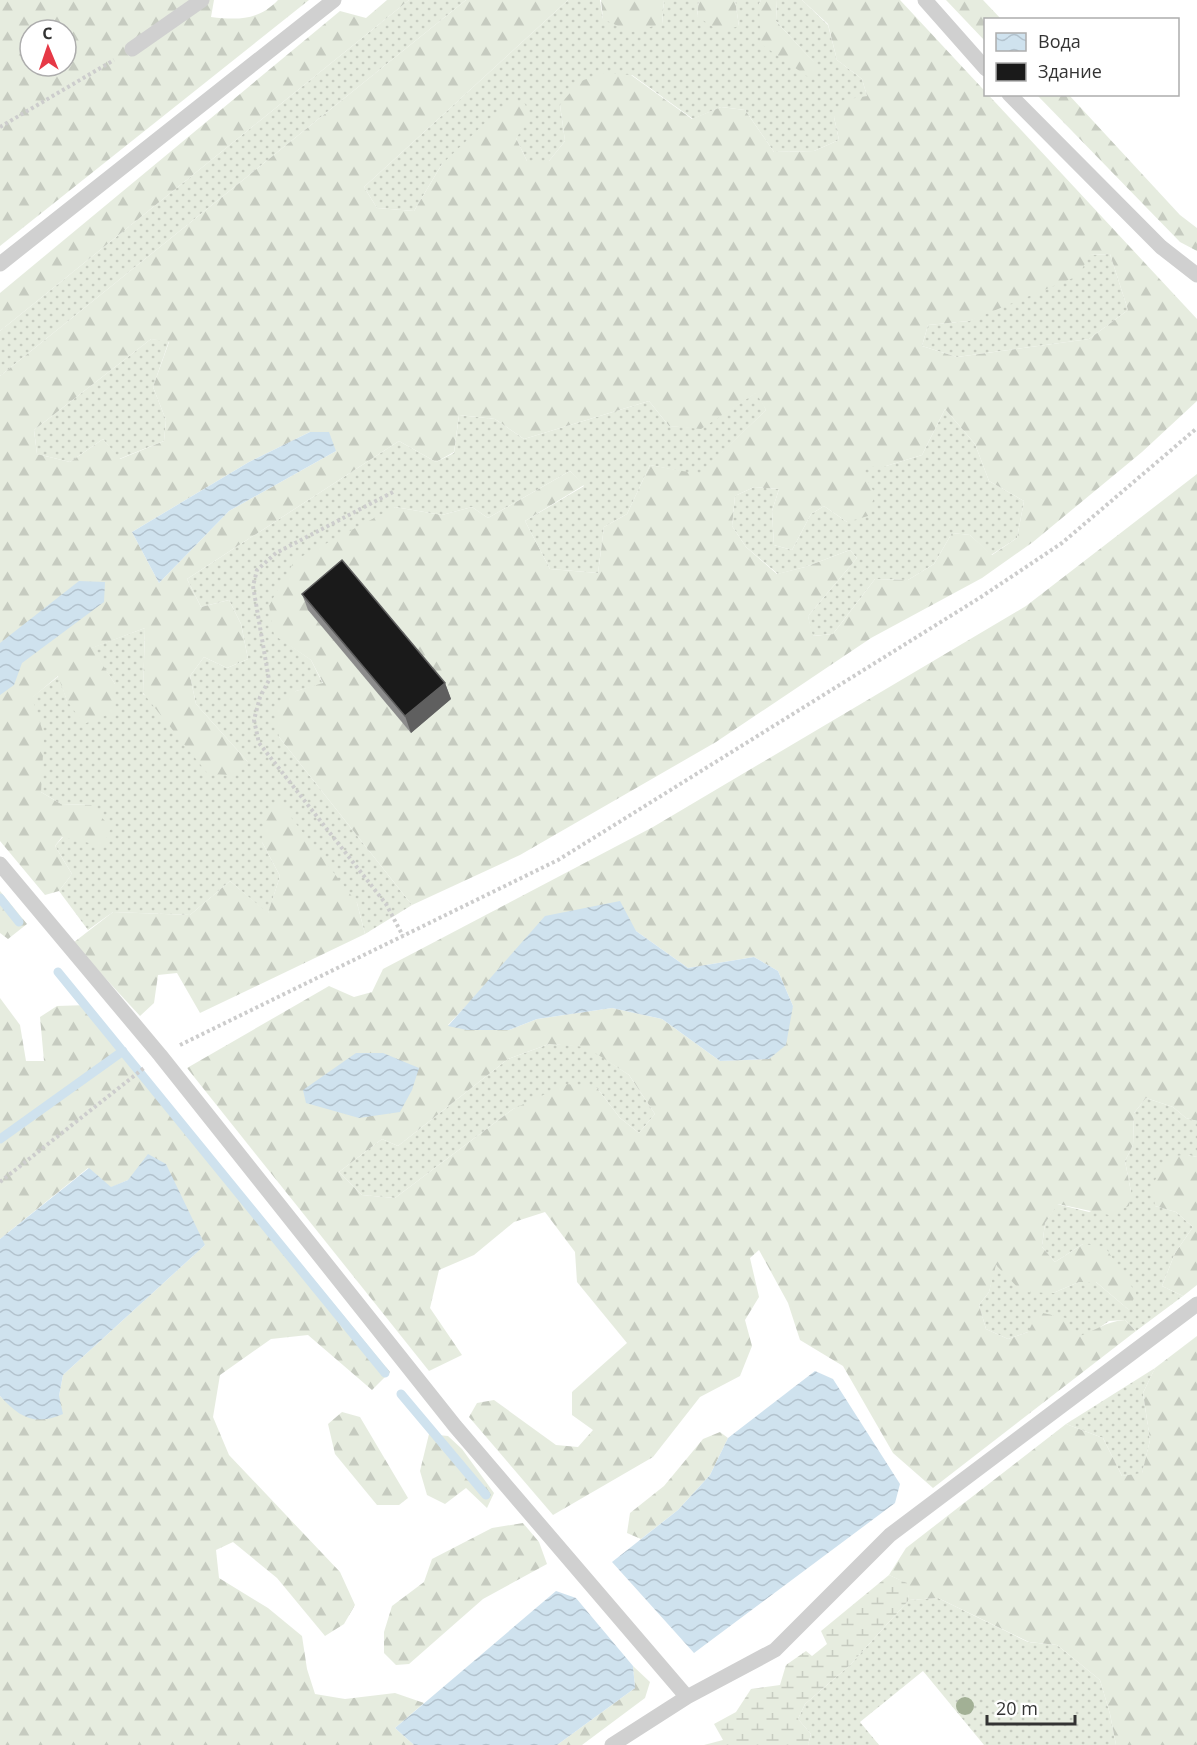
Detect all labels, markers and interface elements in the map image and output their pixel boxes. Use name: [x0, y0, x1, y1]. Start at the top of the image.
north arrow: [18, 18, 78, 78]
legend: [984, 18, 1179, 96]
text: С: [42, 22, 53, 44]
text: Вода: [1038, 29, 1081, 53]
text: Здание: [1038, 59, 1102, 83]
scale bar: [987, 1688, 1076, 1726]
text: 20 m: [996, 1696, 1038, 1720]

